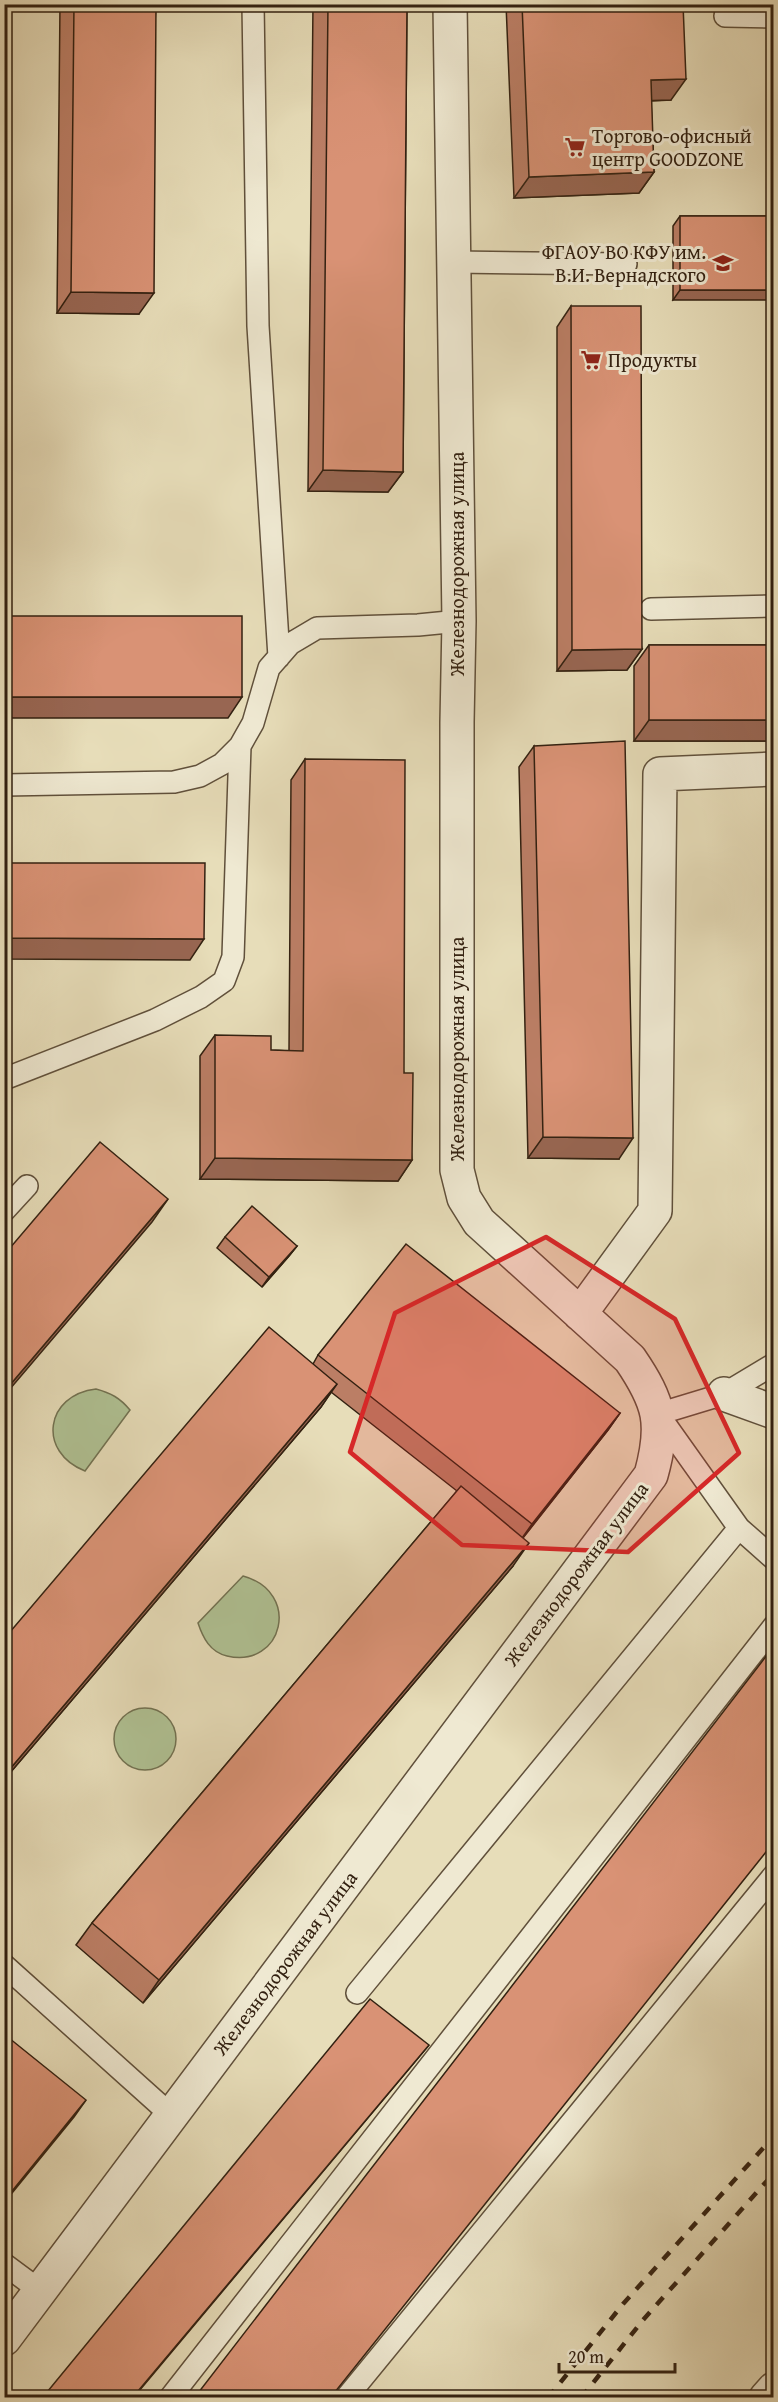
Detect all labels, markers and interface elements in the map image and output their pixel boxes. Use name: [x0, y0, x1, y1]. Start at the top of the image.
place label: Торгово-офисный центр GOODZONE: [592, 121, 752, 173]
supermarket icon: Торгово-офисный центр GOODZONE: [563, 135, 587, 159]
place label: ФГАОУ ВО КФУ им. В.И. Вернадского: [542, 237, 706, 289]
school or university icon: ФГАОУ ВО КФУ им. В.И. Вернадского: [711, 251, 735, 275]
place label: Продукты: [608, 345, 697, 374]
supermarket icon: Продукты: [579, 348, 603, 372]
street label: Железнодорожная улица: [442, 451, 471, 677]
street label: Железнодорожная улица: [442, 936, 471, 1162]
street label: Железнодорожная улица: [496, 1475, 655, 1673]
street label: Железнодорожная улица: [205, 1864, 364, 2062]
scale bar: [559, 2336, 674, 2374]
text: 20 m: [568, 2343, 604, 2370]

